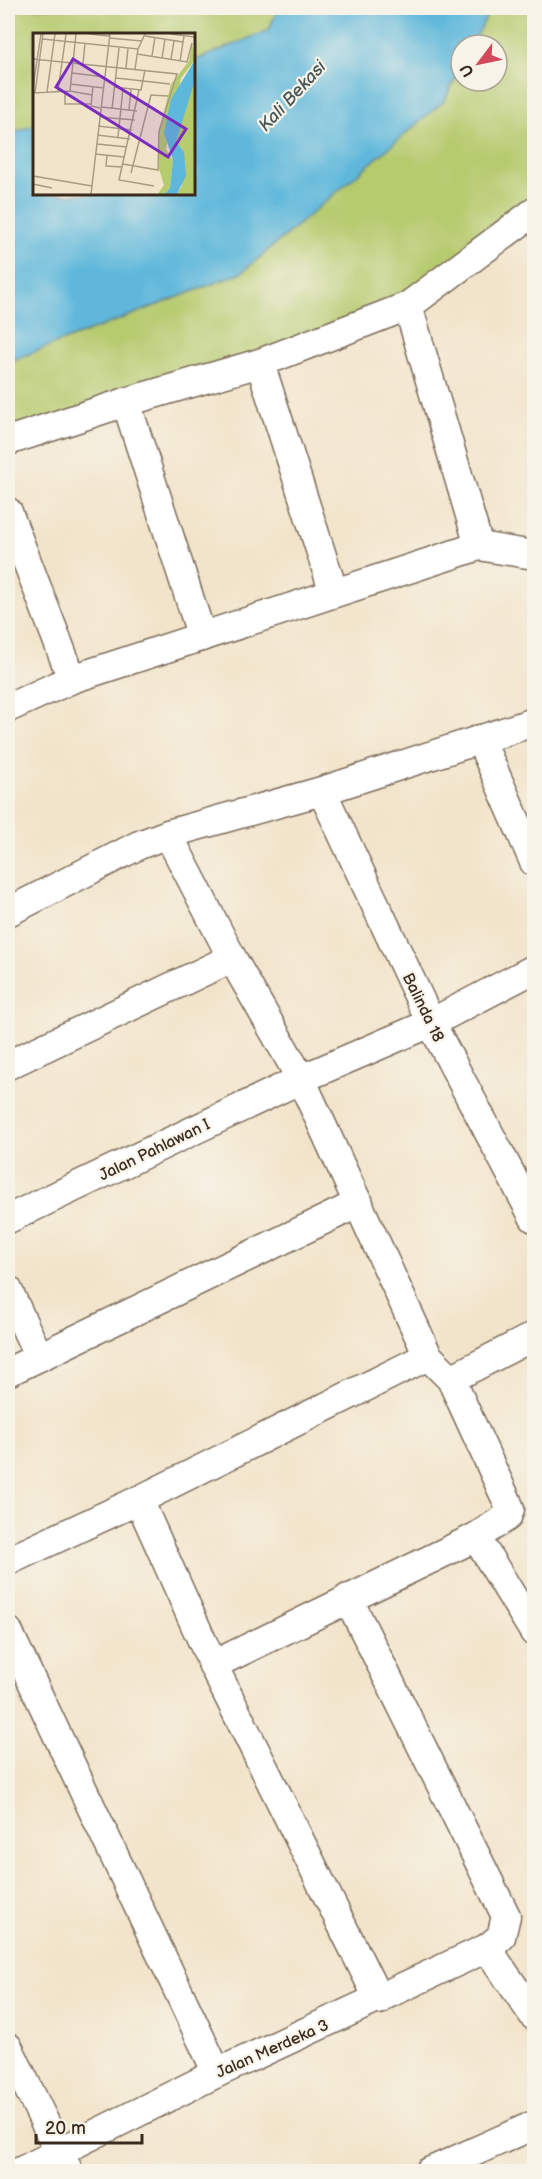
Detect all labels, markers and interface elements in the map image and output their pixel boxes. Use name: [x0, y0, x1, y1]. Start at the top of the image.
inset map: [33, 33, 195, 195]
north arrow: [449, 33, 509, 93]
water label: Kali Bekasi: [254, 56, 331, 136]
text: U: [456, 60, 479, 80]
street label: Balinda 18: [398, 970, 448, 1045]
street label: Jalan Pahlawan I: [96, 1115, 213, 1185]
street label: Jalan Merdeka 3: [213, 2016, 332, 2083]
scale bar: [36, 2107, 142, 2145]
text: 20 m: [45, 2118, 86, 2139]

